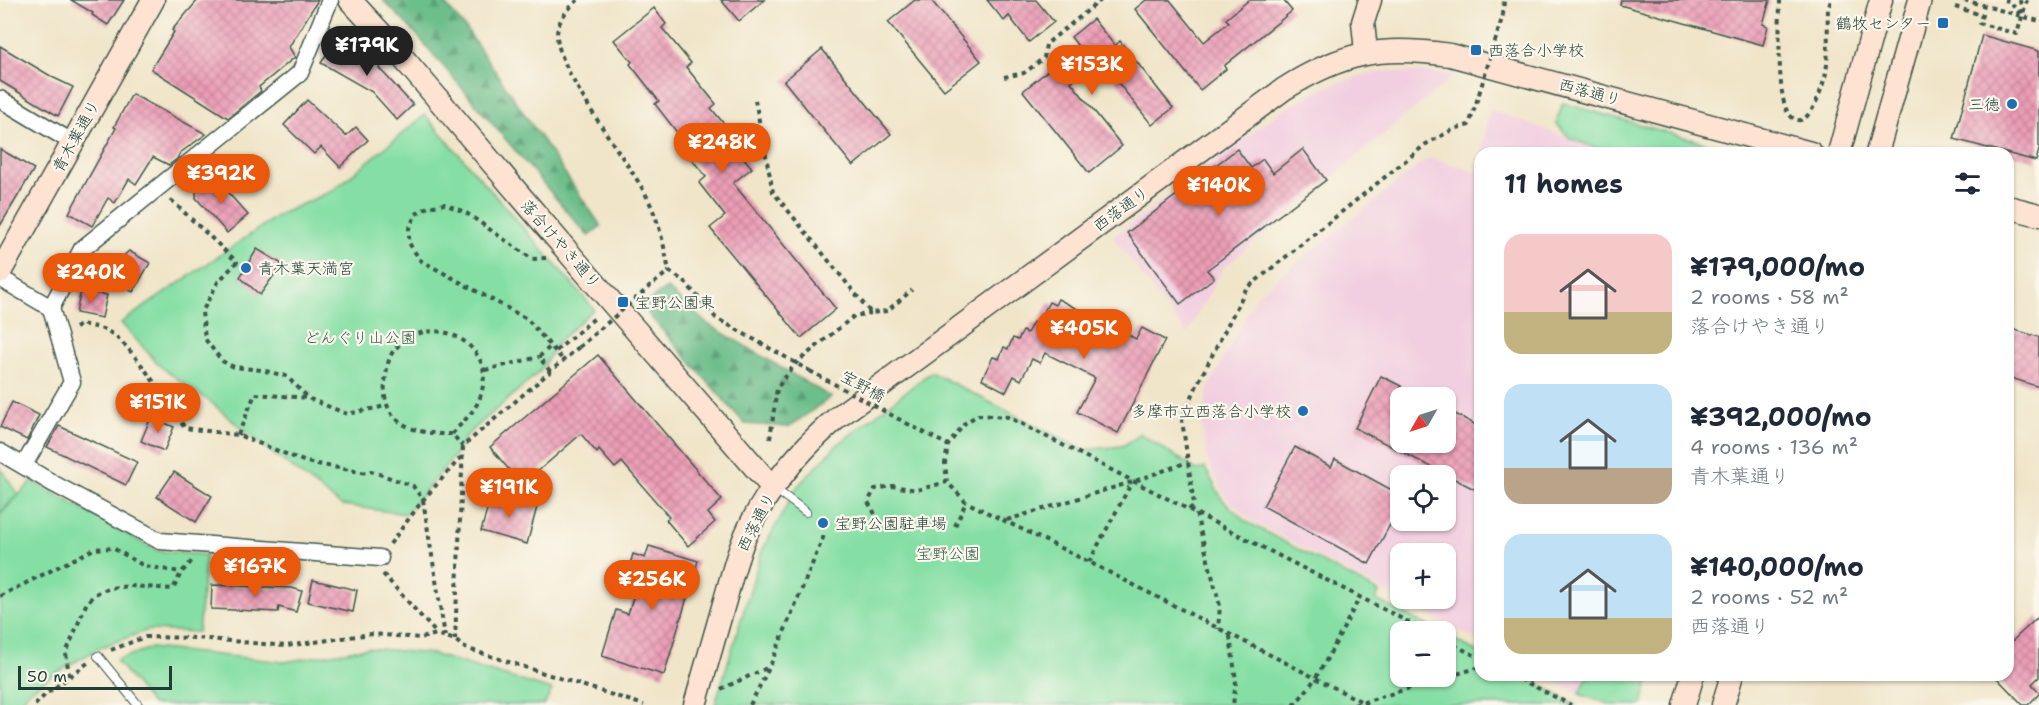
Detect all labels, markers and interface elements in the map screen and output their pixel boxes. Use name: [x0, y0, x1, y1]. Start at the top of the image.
place label: 鶴牧センター: [1836, 13, 1931, 34]
marker: 鶴牧センター: [1936, 16, 1950, 30]
pin: ¥179K: [325, 26, 409, 77]
text: ¥179K: [335, 32, 399, 58]
place label: 西落合小学校: [1488, 40, 1584, 61]
marker: 西落合小学校: [1469, 43, 1483, 57]
pin: ¥153K: [1050, 45, 1134, 96]
text: ¥153K: [1061, 51, 1123, 77]
street label: 西落通り: [1556, 74, 1624, 110]
place label: 三徳: [1968, 94, 2000, 115]
street label: 青木葉通り: [47, 96, 105, 176]
marker: 三徳: [2005, 97, 2019, 111]
pin: ¥248K: [680, 123, 764, 174]
text: ¥248K: [688, 129, 756, 155]
pin: ¥392K: [179, 154, 263, 205]
text: ¥392K: [187, 160, 255, 186]
pin: ¥140K: [1177, 166, 1261, 217]
text: 11 homes: [1504, 166, 1623, 201]
icon: filters: [1951, 167, 1984, 200]
text: ¥140K: [1187, 172, 1251, 198]
street label: 西落通り: [1089, 182, 1153, 236]
street label: 落合けやき通り: [516, 195, 606, 293]
text: ¥179,000/mo: [1690, 249, 1865, 284]
pin: ¥240K: [49, 253, 133, 304]
place label: 青木葉天満宮: [258, 258, 354, 279]
icon: home: [1552, 258, 1624, 330]
text: ¥240K: [57, 259, 125, 285]
marker: 青木葉天満宮: [239, 261, 253, 275]
text: 2 rooms · 58 m²: [1690, 284, 1849, 310]
place label: 宝野公園東: [635, 292, 715, 313]
marker: 宝野公園東: [616, 295, 630, 309]
pin: ¥405K: [1042, 309, 1126, 360]
text: 落合けやき通り: [1690, 313, 1830, 339]
text: ¥405K: [1050, 315, 1118, 341]
park label: どんぐり山公園: [304, 327, 416, 348]
street label: 宝野橋: [837, 365, 889, 407]
pin: ¥151K: [116, 383, 200, 434]
north arrow: [1390, 387, 1456, 453]
map controls: [1390, 387, 1456, 687]
text: ¥151K: [129, 389, 187, 415]
text: ¥392,000/mo: [1690, 399, 1872, 434]
place label: 多摩市立西落合小学校: [1131, 401, 1291, 422]
marker: 多摩市立西落合小学校: [1296, 404, 1310, 418]
icon: home: [1552, 408, 1624, 480]
text: 4 rooms · 136 m²: [1690, 434, 1858, 460]
text: 青木葉通り: [1690, 463, 1790, 489]
button: locate: [1390, 465, 1456, 531]
pin: ¥191K: [467, 468, 551, 519]
text: ¥191K: [480, 474, 538, 500]
street label: 西落通り: [732, 489, 780, 555]
place label: 宝野公園駐車場: [835, 513, 947, 534]
marker: 宝野公園駐車場: [816, 516, 830, 530]
park label: 宝野公園: [916, 543, 980, 564]
button: +: [1390, 543, 1456, 609]
pin: ¥167K: [213, 547, 297, 598]
text: ¥140,000/mo: [1690, 549, 1864, 584]
text: ¥167K: [224, 553, 286, 579]
icon: home: [1552, 558, 1624, 630]
pin: ¥256K: [610, 560, 694, 611]
text: ¥256K: [618, 566, 686, 592]
text: 2 rooms · 52 m²: [1690, 584, 1848, 610]
text: 西落通り: [1690, 613, 1770, 639]
button: −: [1390, 621, 1456, 687]
scale bar: [18, 663, 172, 690]
text: 50 m: [27, 666, 67, 687]

